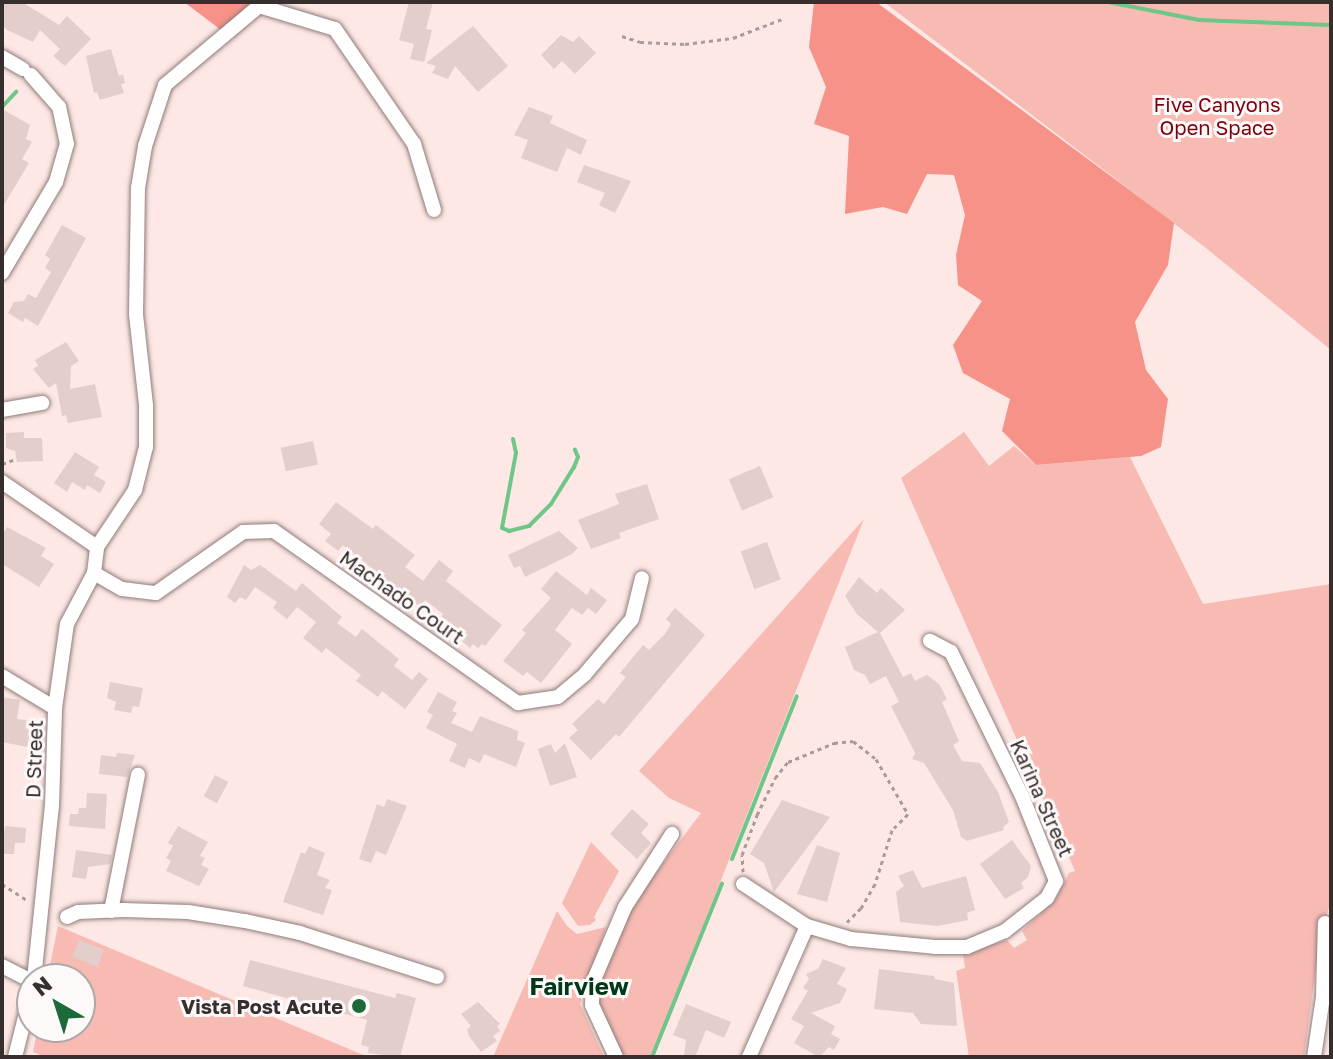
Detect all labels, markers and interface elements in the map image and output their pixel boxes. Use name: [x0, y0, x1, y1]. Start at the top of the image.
park label: Five Canyons Open Space: [1153, 92, 1281, 139]
street label: Machado Court: [335, 545, 469, 649]
street label: D Street: [21, 720, 47, 798]
street label: Karina Street: [1005, 736, 1079, 860]
north arrow: [16, 963, 96, 1043]
text: N: [27, 970, 57, 1001]
district label: Fairview: [529, 972, 629, 1000]
place label: Vista Post Acute: [181, 994, 343, 1018]
marker: Vista Post Acute: [350, 997, 368, 1015]

